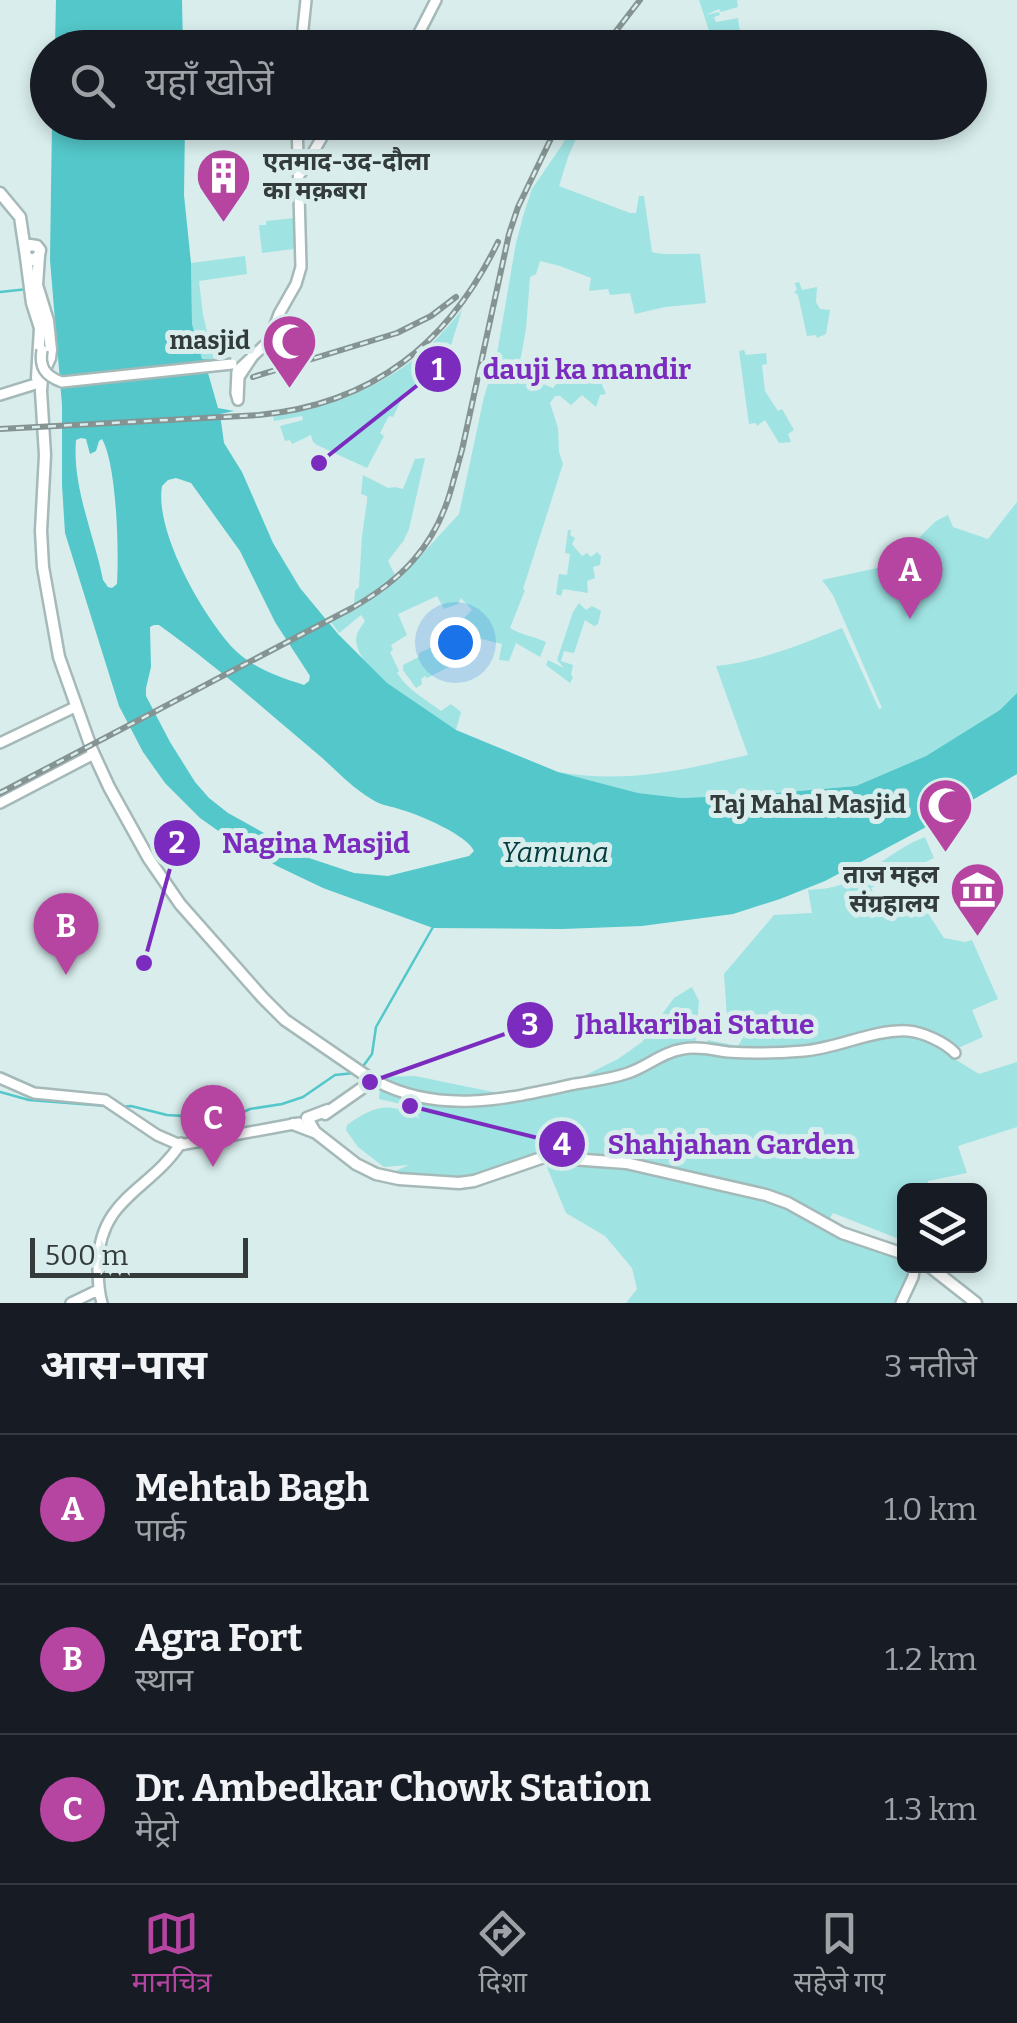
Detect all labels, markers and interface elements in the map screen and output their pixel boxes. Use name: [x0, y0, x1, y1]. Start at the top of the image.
search box: [30, 30, 987, 140]
icon: search: [65, 58, 120, 113]
text: यहाँ खोजें: [145, 59, 274, 105]
building icon: एतमाद-उद-दौला का मक़बरा: [194, 146, 254, 225]
place label: एतमाद-उद-दौला का मक़बरा: [263, 147, 430, 206]
mosque icon: masjid: [259, 311, 319, 390]
place label: masjid: [169, 326, 250, 356]
callout: dauji ka mandir: [413, 340, 712, 398]
text: 1: [432, 352, 445, 388]
text: dauji ka mandir: [483, 353, 691, 386]
pin: A: [878, 536, 942, 619]
your location: [430, 617, 481, 668]
mosque icon: Taj Mahal Masjid: [915, 775, 975, 854]
place label: Taj Mahal Masjid: [710, 790, 906, 820]
callout: Nagina Masjid: [152, 814, 430, 872]
text: 2: [169, 825, 185, 861]
text: Nagina Masjid: [222, 827, 410, 860]
water label: Yamuna: [501, 836, 609, 869]
museum icon: ताज महल संग्रहालय: [948, 859, 1008, 938]
place label: ताज महल संग्रहालय: [843, 860, 940, 919]
pin: B: [34, 892, 98, 975]
callout: Jhalkaribai Statue: [505, 996, 834, 1054]
text: 3: [521, 1007, 539, 1043]
text: Jhalkaribai Statue: [574, 1008, 814, 1041]
pin: C: [180, 1084, 246, 1167]
callout: Shahjahan Garden: [537, 1115, 874, 1173]
text: 4: [553, 1127, 571, 1163]
text: Shahjahan Garden: [608, 1128, 854, 1161]
map controls: [897, 1183, 987, 1273]
button: layers: [897, 1183, 987, 1273]
scale bar: [30, 1233, 248, 1278]
text: 500 m: [45, 1239, 128, 1272]
text: आस-पास: [40, 1340, 207, 1390]
text: 3 नतीजे: [884, 1347, 977, 1385]
text: Mehtab Bagh: [135, 1465, 369, 1511]
text: A: [61, 1490, 84, 1528]
text: 1.0 km: [884, 1490, 977, 1528]
text: पार्क: [135, 1511, 186, 1549]
text: Agra Fort: [135, 1615, 302, 1661]
text: B: [62, 1640, 83, 1678]
text: 1.2 km: [885, 1640, 977, 1678]
text: स्थान: [135, 1661, 193, 1699]
text: Dr. Ambedkar Chowk Station: [135, 1765, 651, 1811]
text: C: [62, 1790, 83, 1828]
text: 1.3 km: [884, 1790, 977, 1828]
text: मेट्रो: [135, 1811, 179, 1849]
tab: मानचित्र: [132, 1906, 212, 2003]
tab: दिशा: [475, 1906, 530, 2003]
tab: सहेजे गए: [794, 1906, 885, 2003]

